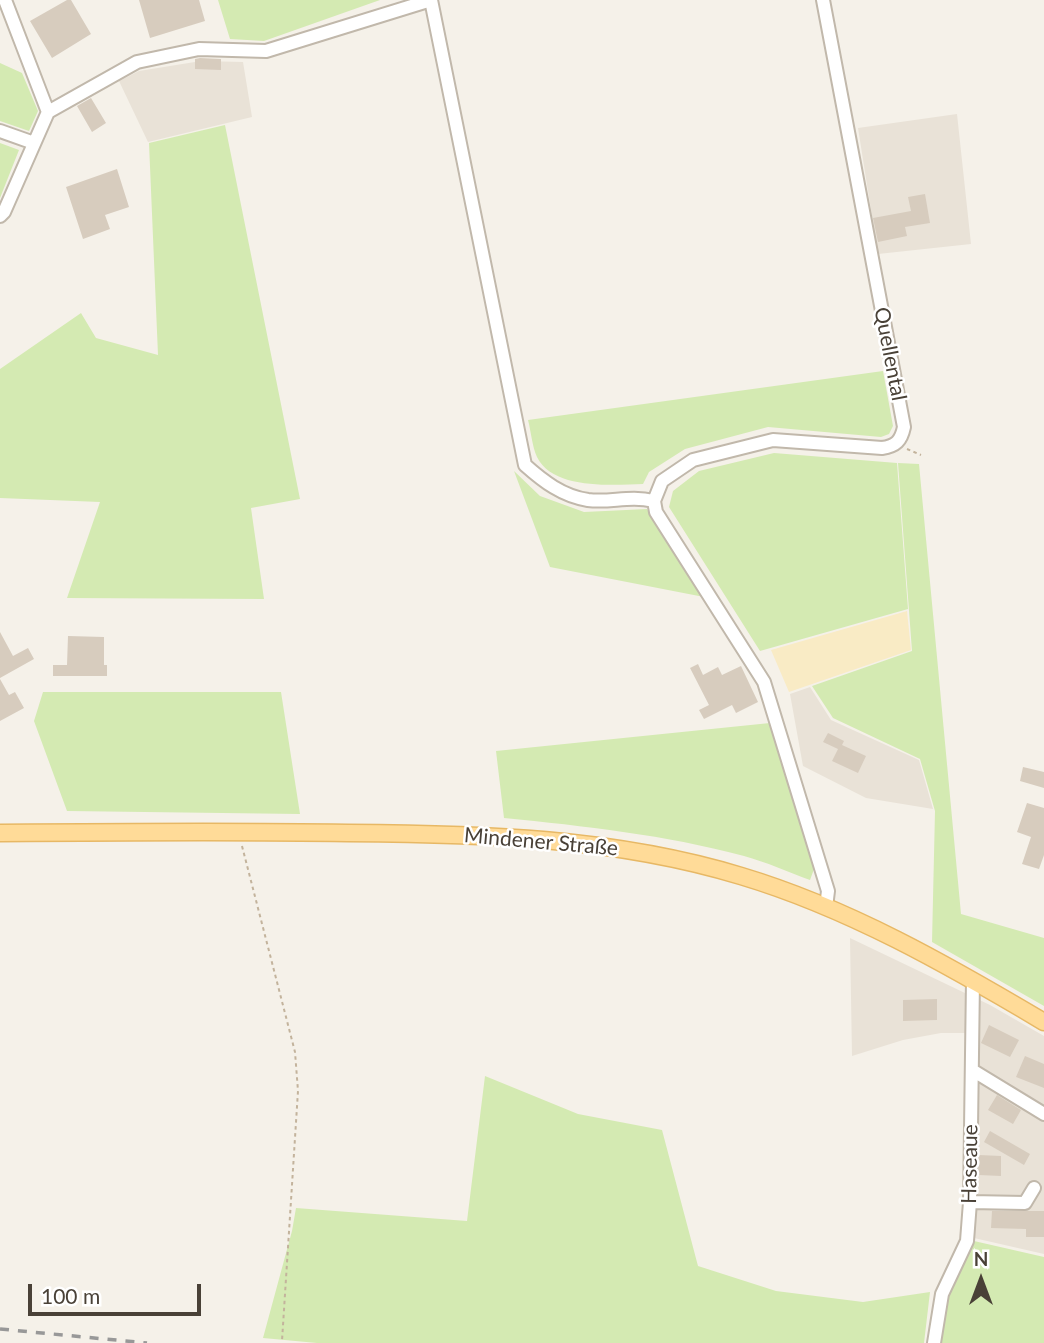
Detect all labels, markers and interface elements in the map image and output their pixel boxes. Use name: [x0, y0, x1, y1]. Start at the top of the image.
street label: Quellental: [869, 305, 911, 403]
street label: Mindener Straße: [463, 823, 619, 861]
street label: Haseaue: [957, 1124, 983, 1204]
north arrow: [946, 1245, 1016, 1315]
text: N: [974, 1247, 988, 1270]
scale bar: [32, 1270, 205, 1314]
text: 100 m: [41, 1283, 100, 1308]

